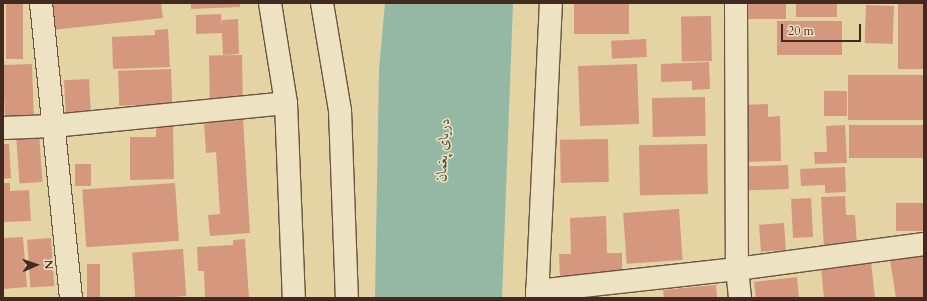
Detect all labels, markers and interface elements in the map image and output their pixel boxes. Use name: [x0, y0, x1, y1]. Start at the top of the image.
scale bar: [783, 16, 863, 42]
text: 20 m: [788, 23, 814, 39]
water label: دریای پغمان: [432, 118, 454, 182]
north arrow: [16, 245, 56, 285]
text: N: [41, 260, 56, 270]

